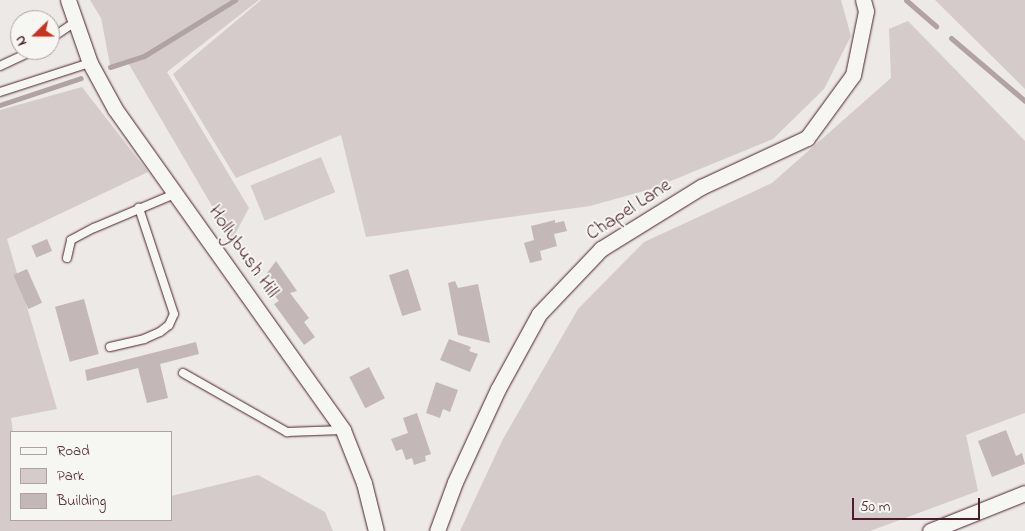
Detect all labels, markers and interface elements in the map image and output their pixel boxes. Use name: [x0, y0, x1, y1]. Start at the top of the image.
north arrow: [10, 10, 60, 60]
text: N: [10, 32, 33, 49]
street label: Chapel Lane: [582, 174, 676, 246]
street label: Hollybush Hill: [202, 201, 284, 303]
legend: [10, 431, 172, 521]
text: Road: [57, 440, 90, 462]
text: Park: [57, 465, 84, 487]
scale bar: [855, 488, 982, 520]
text: Building: [57, 490, 106, 512]
text: 50 m: [860, 496, 890, 518]

